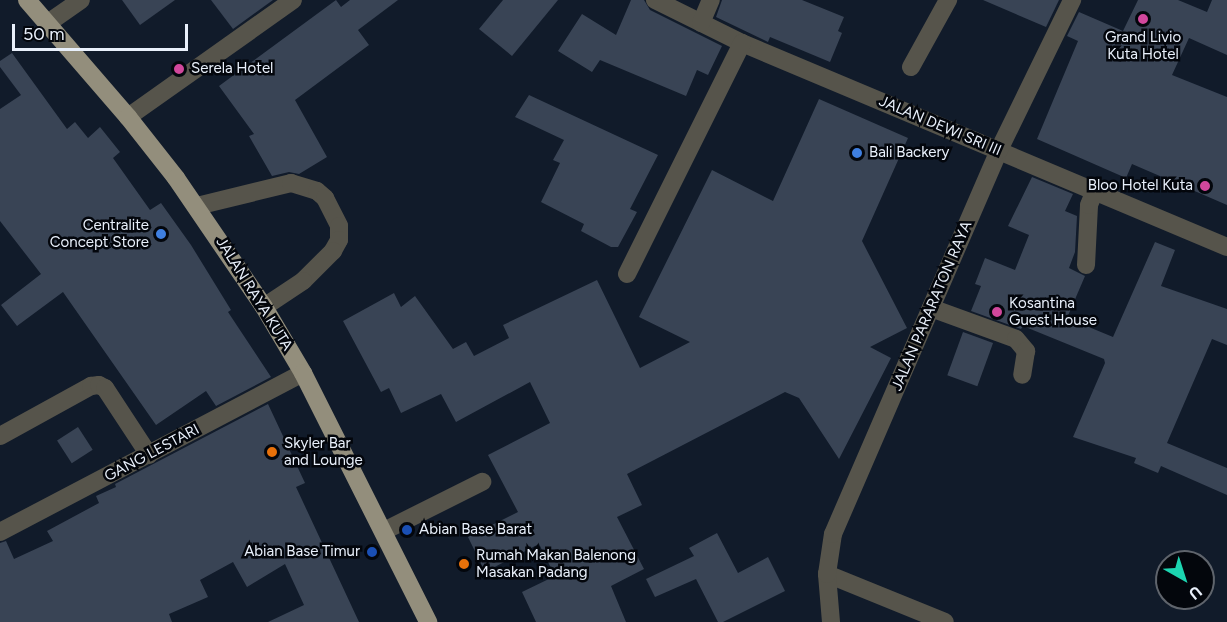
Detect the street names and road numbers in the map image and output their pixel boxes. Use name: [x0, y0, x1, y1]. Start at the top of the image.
street label: JALAN DEWI SRI III: [876, 92, 1004, 160]
street label: JALAN PARARATON RAYA: [888, 218, 976, 394]
street label: JALAN RAYA KUTA: [212, 234, 296, 354]
street label: GANG LESTARI: [101, 420, 203, 486]

